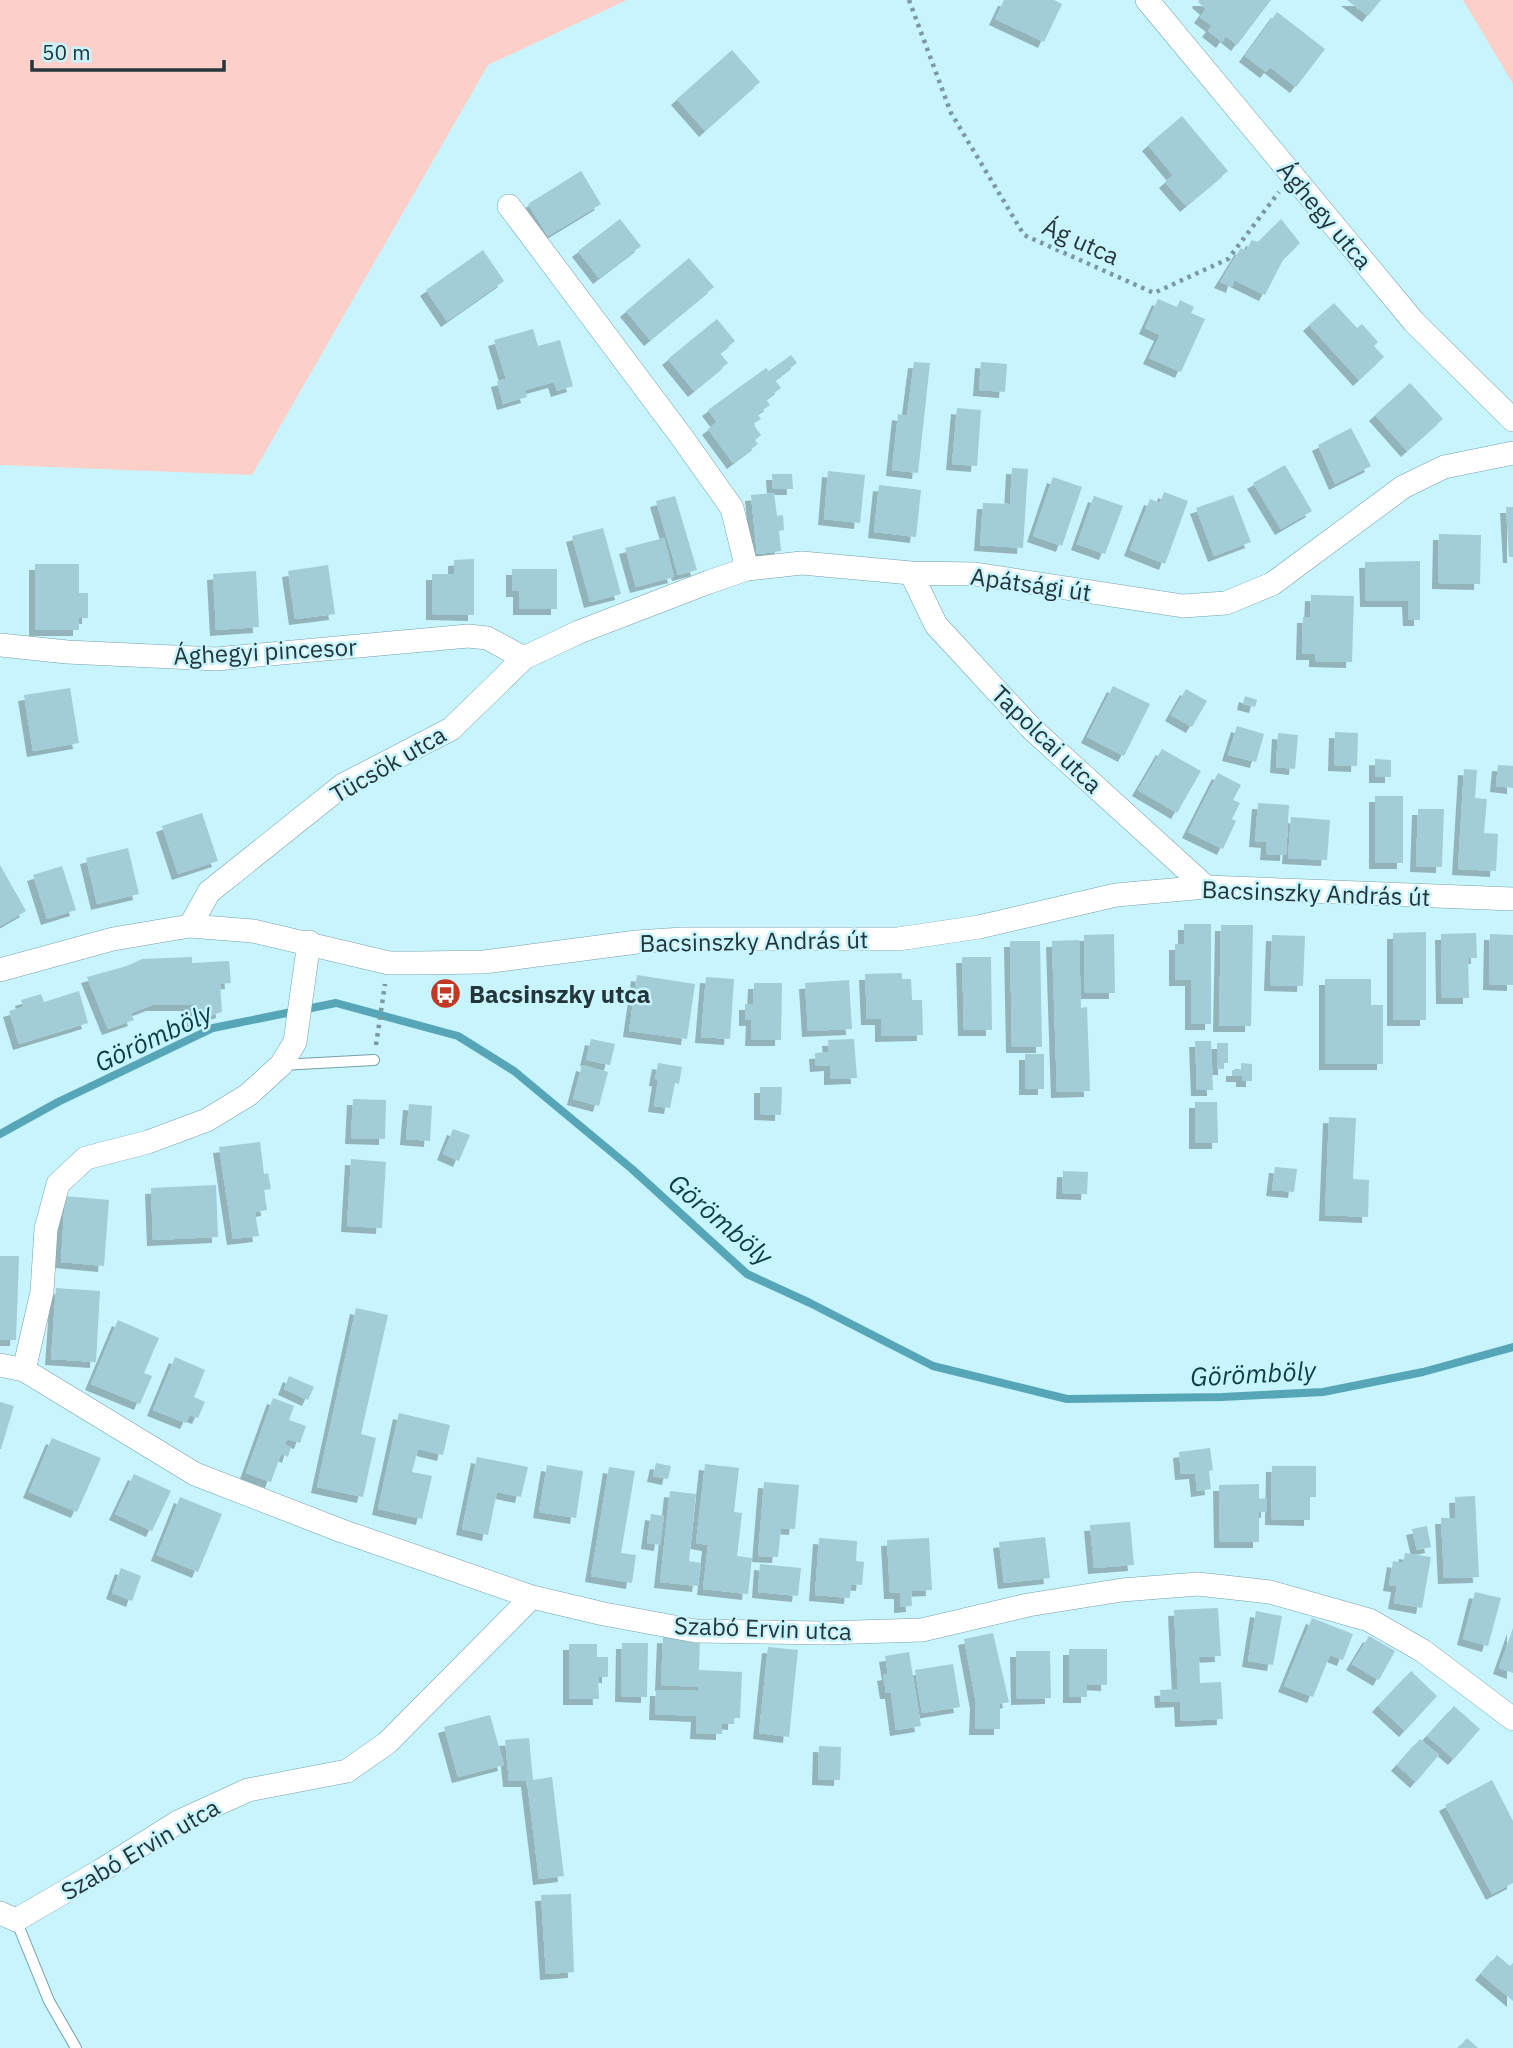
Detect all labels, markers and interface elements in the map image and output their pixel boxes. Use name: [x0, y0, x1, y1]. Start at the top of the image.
scale bar: [32, 28, 224, 72]
text: 50 m: [42, 38, 91, 66]
street label: Ághegy utca: [1270, 154, 1380, 276]
street label: Ág utca: [1038, 210, 1124, 272]
street label: Apátsági út: [969, 560, 1093, 608]
street label: Ághegyi pincesor: [172, 630, 358, 672]
street label: Tapolcai utca: [985, 678, 1109, 800]
street label: Tücsök utca: [324, 718, 452, 810]
street label: Bacsinszky András út: [1201, 873, 1431, 913]
street label: Bacsinszky András út: [639, 923, 869, 959]
bus stop icon: Bacsinszky utca: [429, 977, 463, 1011]
place label: Bacsinszky utca: [469, 978, 650, 1010]
water label: Görömböly: [89, 994, 218, 1079]
water label: Görömböly: [662, 1166, 781, 1273]
water label: Görömböly: [1189, 1353, 1318, 1393]
street label: Szabó Ervin utca: [674, 1609, 853, 1647]
street label: Szabó Ervin utca: [55, 1791, 225, 1907]

